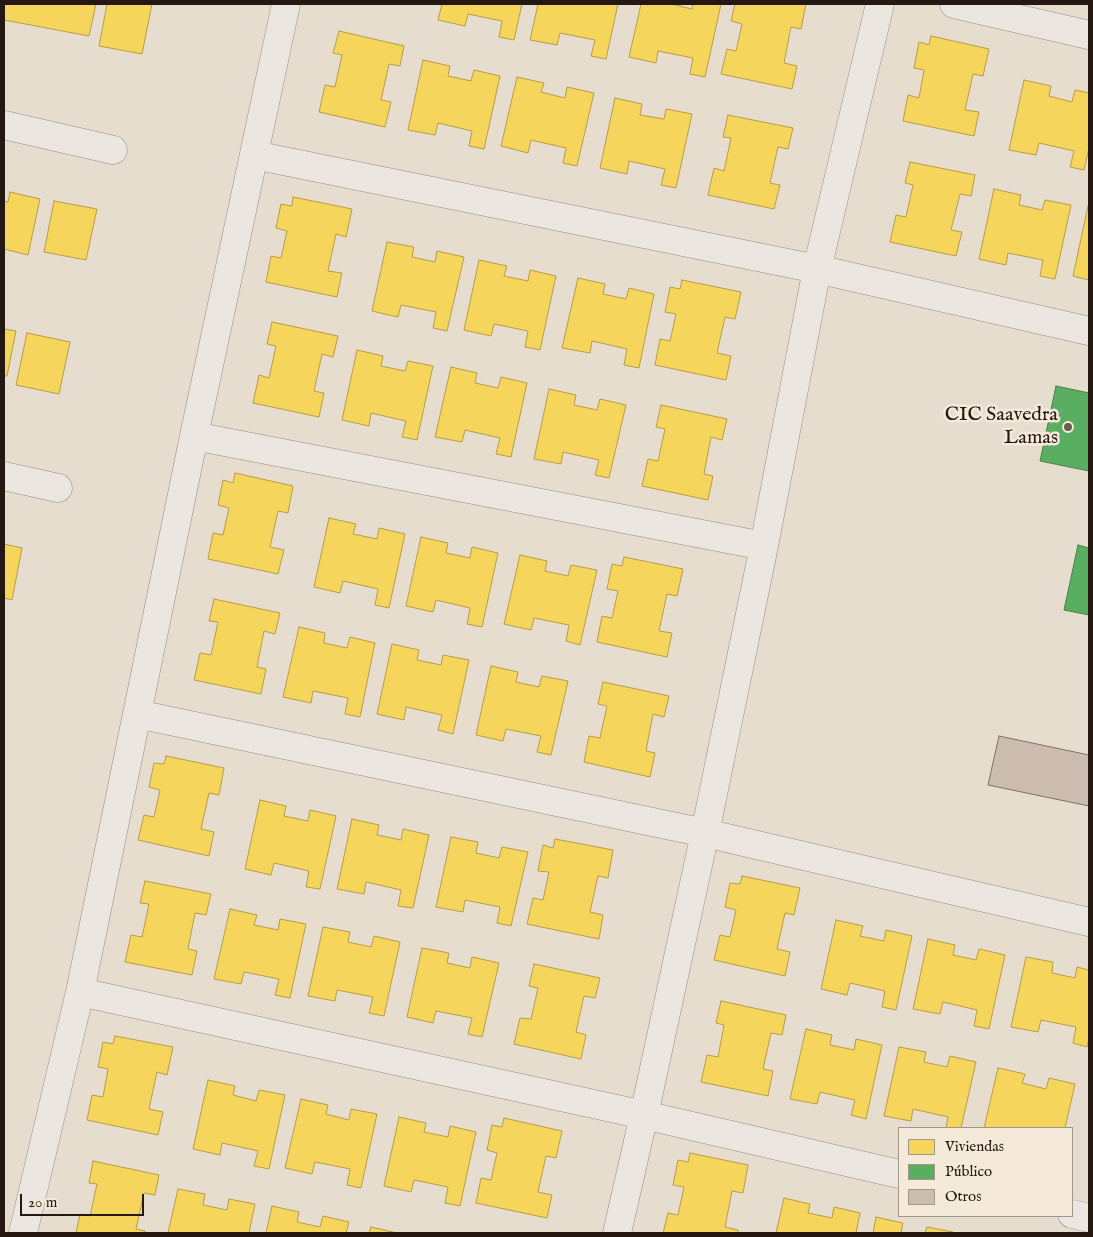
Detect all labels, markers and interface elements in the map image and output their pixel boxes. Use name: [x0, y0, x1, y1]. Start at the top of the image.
place label: CIC Saavedra Lamas: [945, 404, 1058, 451]
marker: CIC Saavedra Lamas: [1062, 421, 1074, 433]
legend: [898, 1127, 1073, 1217]
text: Viviendas: [945, 1137, 1004, 1156]
text: Público: [945, 1162, 992, 1181]
scale bar: [22, 1184, 146, 1216]
text: Otros: [945, 1187, 981, 1206]
text: 20 m: [28, 1193, 57, 1212]

